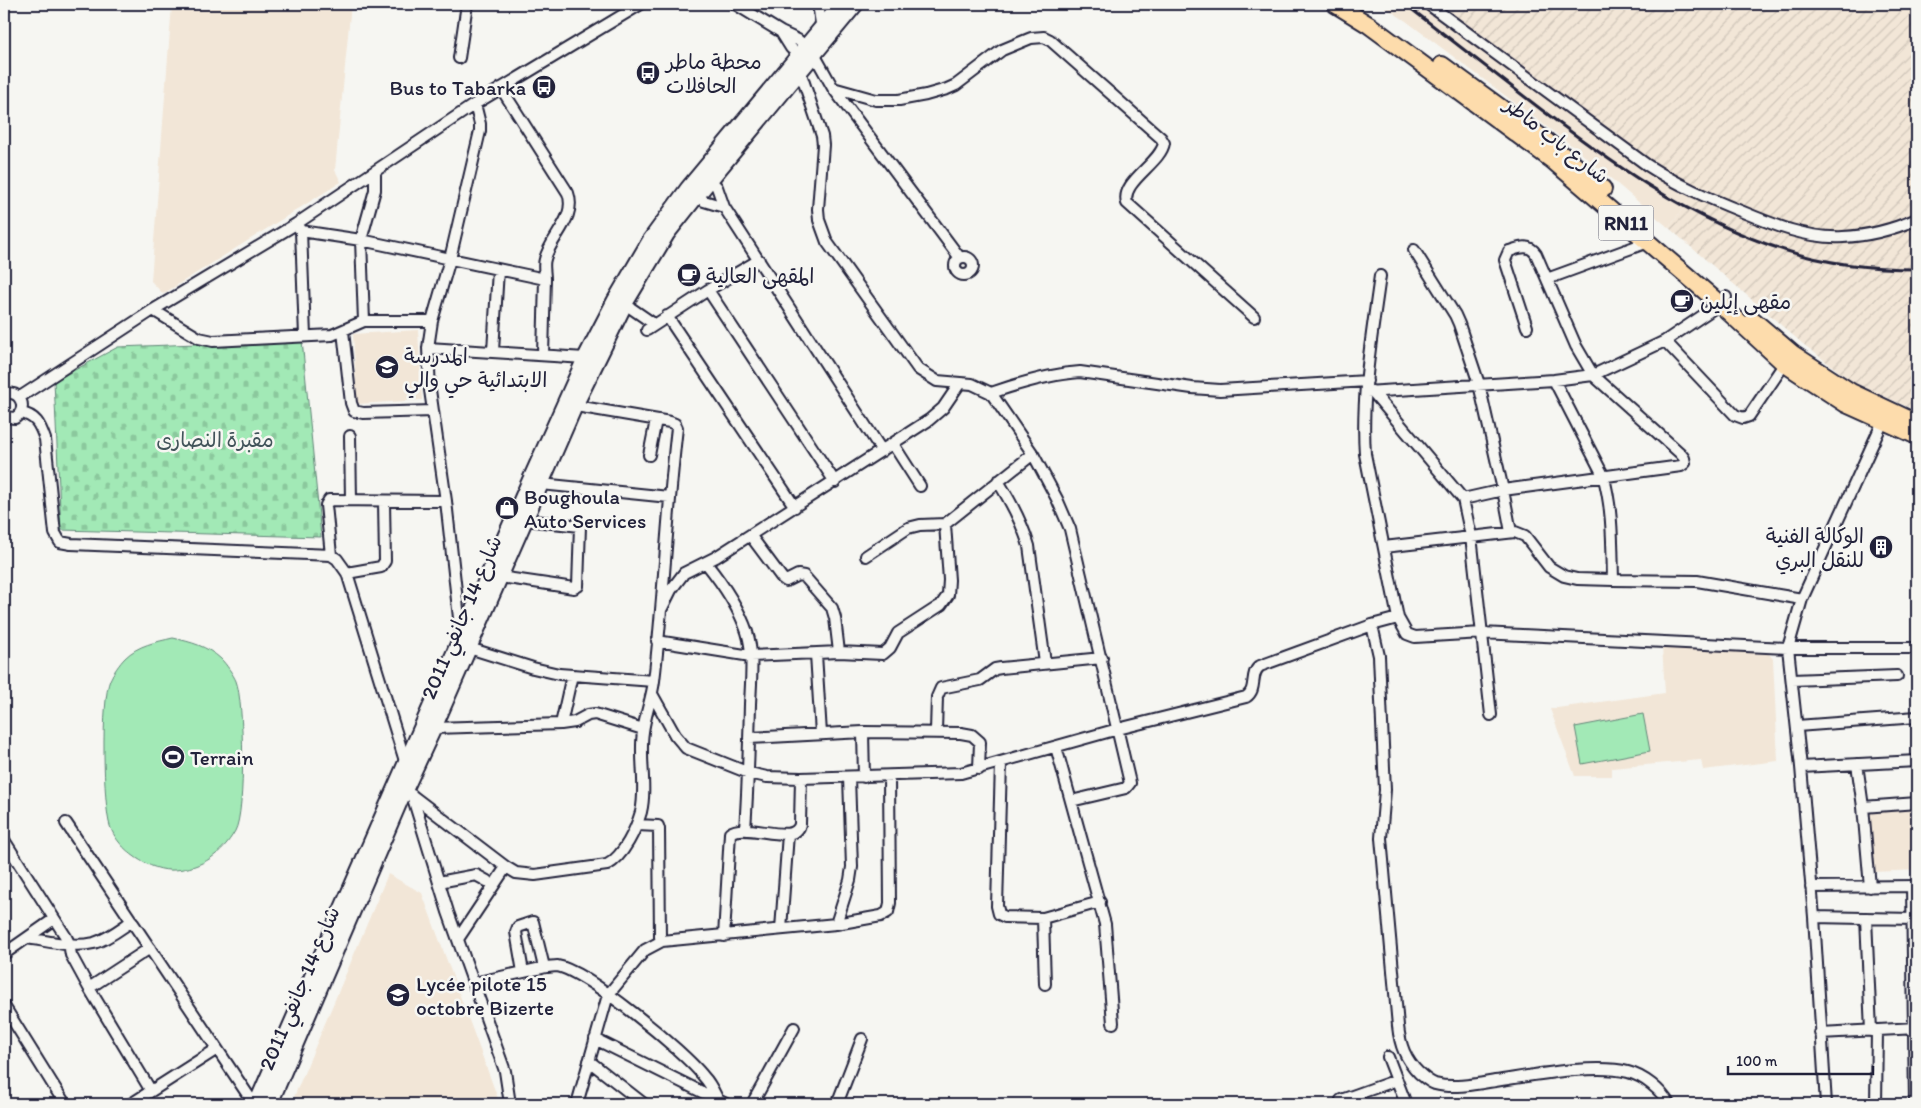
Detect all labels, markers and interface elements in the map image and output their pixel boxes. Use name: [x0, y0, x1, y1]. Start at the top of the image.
place label: محطة ماطر الحافلات: [664, 49, 762, 98]
bus stop icon: محطة ماطر الحافلات: [635, 60, 661, 86]
bus stop icon: Bus to Tabarka: [531, 74, 557, 100]
place label: Bus to Tabarka: [390, 75, 526, 100]
street label: شارع باب ماطر: [1497, 90, 1614, 191]
road number: RN11: [1598, 206, 1654, 240]
cafe icon: المقهى العالية: [676, 262, 702, 288]
place label: المقهى العالية: [706, 263, 814, 290]
cafe icon: مقهى إيلين: [1669, 288, 1695, 314]
place label: مقهى إيلين: [1700, 289, 1791, 316]
place label: المدرسة الابتدائية حي والي: [404, 343, 547, 399]
school or university icon: المدرسة الابتدائية حي والي: [374, 354, 400, 380]
park label: مقبرة النصارى: [156, 427, 274, 453]
place label: Boughoula Auto Services: [524, 484, 646, 533]
shop icon: Boughoula Auto Services: [494, 495, 520, 521]
place label: الوكالة الفنية للنقل البري: [1766, 523, 1864, 575]
street label: شارع 14 جانفي 2011: [415, 531, 513, 705]
building icon: الوكالة الفنية للنقل البري: [1868, 534, 1894, 560]
sports icon: Terrain: [160, 744, 186, 770]
place label: Terrain: [190, 745, 254, 770]
street label: شارع 14 جانفي 2011: [253, 902, 351, 1076]
place label: Lycée pilote 15 octobre Bizerte: [416, 971, 554, 1020]
school or university icon: Lycée pilote 15 octobre Bizerte: [385, 982, 411, 1008]
scale bar: [1728, 1043, 1874, 1075]
text: 100 m: [1736, 1052, 1778, 1070]

